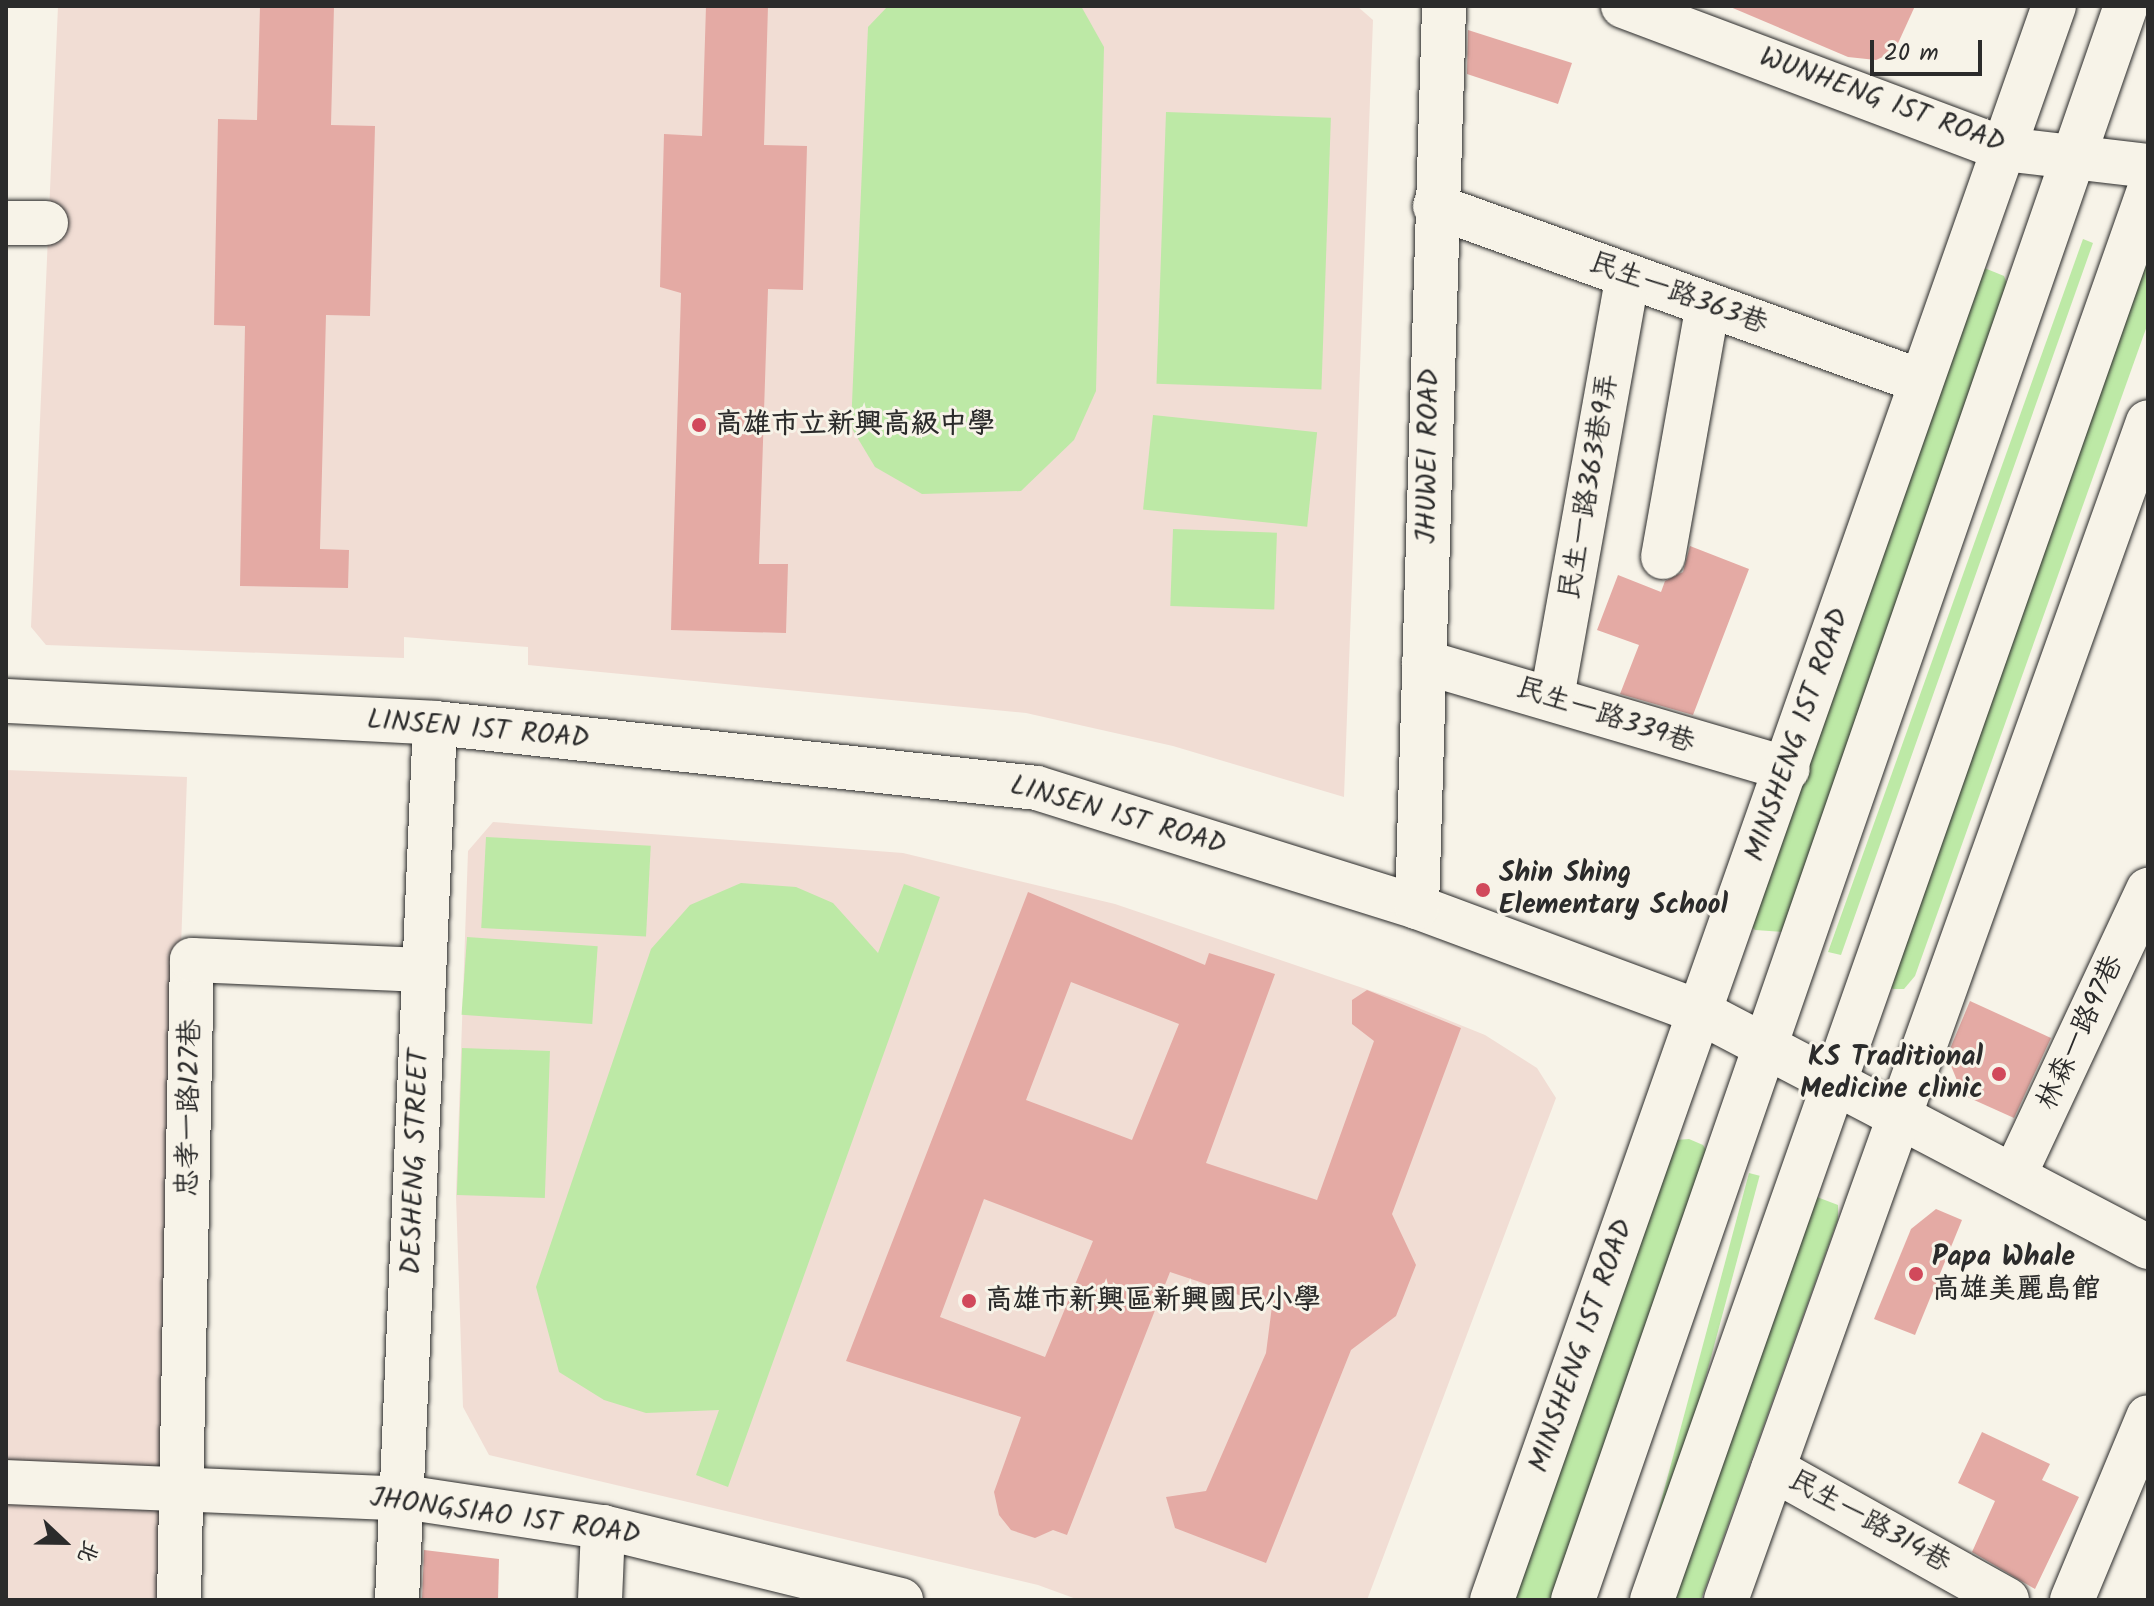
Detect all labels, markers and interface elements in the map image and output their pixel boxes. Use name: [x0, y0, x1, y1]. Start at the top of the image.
scale bar: [1874, 24, 1986, 74]
text: 20 m: [1884, 34, 1939, 73]
street label: WUNHENG 1ST ROAD: [1755, 41, 2009, 161]
street label: 民生一路363巷: [1584, 246, 1772, 342]
street label: JHUWEI ROAD: [1411, 368, 1447, 544]
street label: 民生一路363巷9弄: [1554, 371, 1626, 603]
place label: 高雄市立新興高級中學: [715, 408, 995, 442]
marker: 高雄市立新興高級中學: [690, 416, 708, 434]
street label: MINSHENG 1ST ROAD: [1739, 604, 1857, 866]
street label: 民生一路339巷: [1512, 671, 1698, 761]
street label: LINSEN 1ST ROAD: [366, 704, 590, 756]
street label: LINSEN 1ST ROAD: [1006, 769, 1230, 863]
place label: Shin Shing Elementary School: [1499, 857, 1728, 923]
marker: Shin Shing Elementary School: [1474, 881, 1492, 899]
street label: 林森一路97巷: [2031, 950, 2131, 1116]
street label: 忠孝一路127巷: [172, 1019, 208, 1197]
place label: KS Traditional Medicine clinic: [1800, 1041, 1983, 1107]
street label: DESHENG STREET: [395, 1049, 437, 1275]
marker: KS Traditional Medicine clinic: [1990, 1065, 2008, 1083]
street label: MINSHENG 1ST ROAD: [1523, 1215, 1641, 1477]
place label: Papa Whale 高雄美麗島館: [1932, 1241, 2100, 1307]
marker: Papa Whale 高雄美麗島館: [1907, 1265, 1925, 1283]
place label: 高雄市新興區新興國民小學: [985, 1284, 1321, 1318]
marker: 高雄市新興區新興國民小學: [960, 1292, 978, 1310]
street label: 民生一路314巷: [1782, 1464, 1956, 1580]
street label: JHONGSIAO 1ST ROAD: [368, 1481, 642, 1553]
north arrow: [24, 1502, 104, 1582]
text: 北: [66, 1534, 107, 1568]

